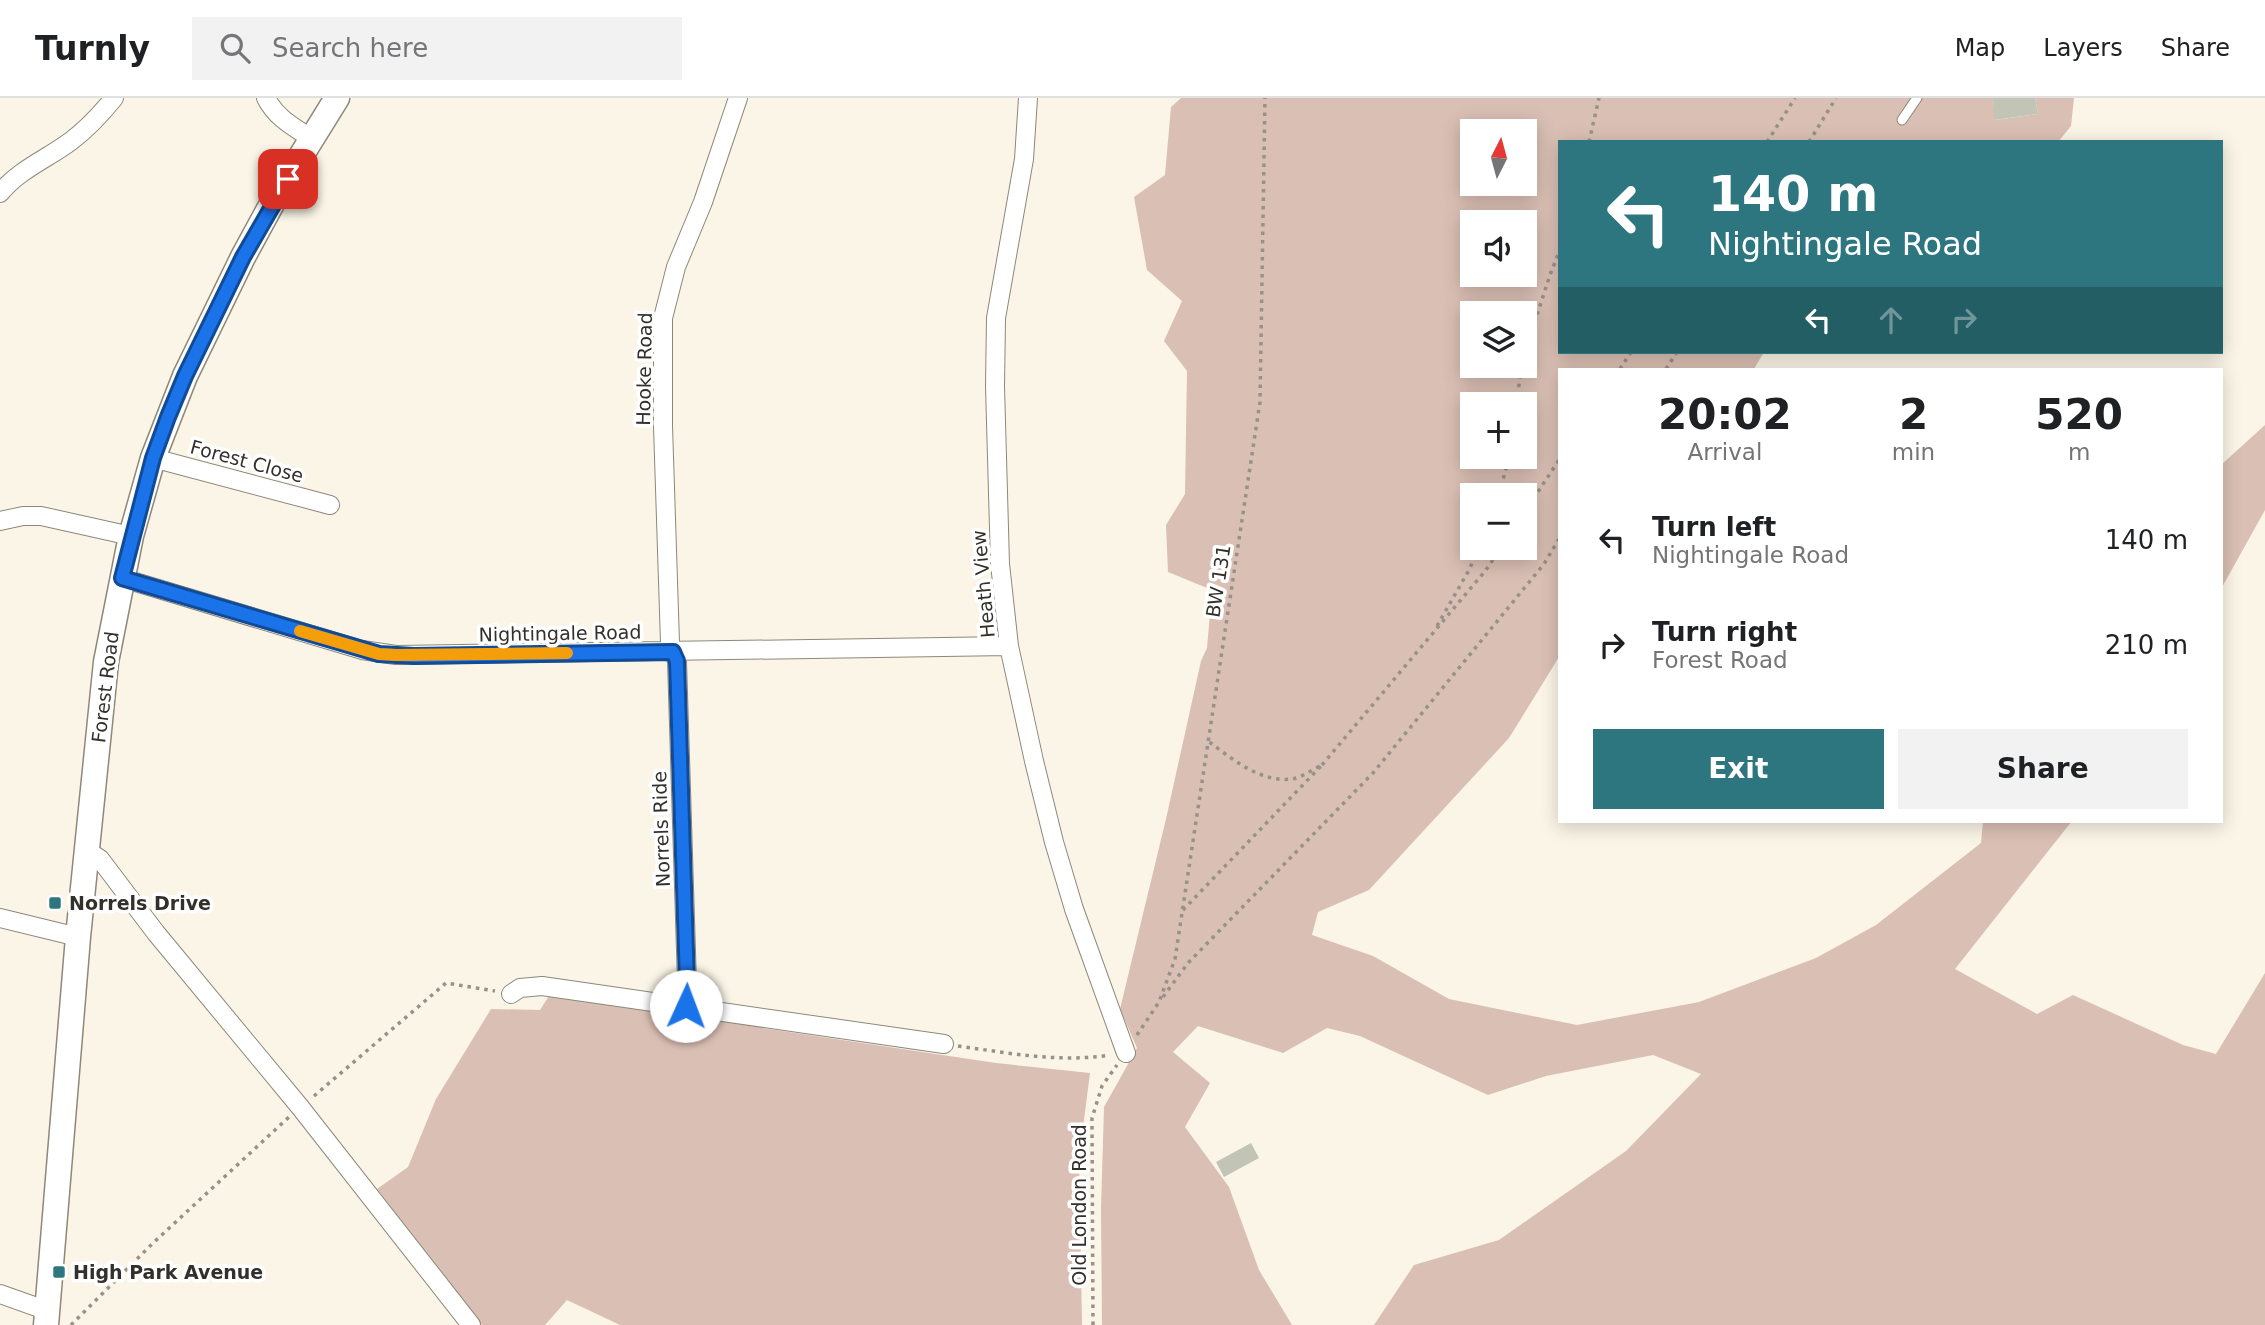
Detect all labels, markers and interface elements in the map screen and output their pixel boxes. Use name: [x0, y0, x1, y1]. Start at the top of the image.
search box: [192, 17, 682, 80]
text: Turnly: [35, 29, 150, 68]
icon: search: [216, 29, 254, 67]
text: Search here: [272, 33, 428, 63]
text: Map: [1955, 34, 2005, 62]
text: Layers: [2043, 34, 2123, 62]
text: Share: [2161, 34, 2230, 62]
north arrow: [1460, 119, 1536, 196]
map controls: [1460, 119, 1537, 560]
pin: [258, 149, 318, 209]
icon: arrive: [269, 160, 307, 198]
text: 140 m: [1708, 166, 1878, 223]
icon: left: [1593, 168, 1684, 259]
button: sound: [1460, 210, 1537, 287]
text: Nightingale Road: [1708, 225, 1982, 263]
button: layers: [1460, 301, 1537, 378]
icon: left: [1799, 301, 1837, 339]
icon: ahead: [1872, 301, 1910, 339]
icon: right: [1945, 301, 1983, 339]
street label: Hooke Road: [632, 312, 656, 426]
text: 20:02: [1658, 390, 1792, 439]
text: 2: [1899, 390, 1928, 439]
text: 520: [2035, 390, 2123, 439]
button: +: [1460, 392, 1537, 469]
street label: Forest Close: [188, 435, 306, 487]
text: Arrival: [1688, 439, 1762, 465]
text: min: [1892, 439, 1935, 465]
text: m: [2068, 439, 2090, 465]
button: −: [1460, 483, 1537, 560]
text: Turn left: [1652, 512, 1776, 542]
icon: left: [1593, 521, 1631, 559]
text: 140 m: [2105, 525, 2188, 555]
street label: Heath View: [967, 529, 999, 639]
text: Nightingale Road: [1652, 542, 1849, 568]
street label: BW 131: [1201, 543, 1235, 619]
text: Turn right: [1652, 617, 1797, 647]
street label: Nightingale Road: [478, 621, 642, 645]
icon: right: [1593, 626, 1631, 664]
street label: Forest Road: [87, 630, 123, 744]
text: 210 m: [2105, 630, 2188, 660]
text: Forest Road: [1652, 647, 1788, 673]
button: Exit: [1593, 729, 1884, 809]
button: Share: [1898, 729, 2188, 809]
street label: Norrels Ride: [648, 771, 674, 887]
place label: Norrels Drive: [69, 892, 211, 914]
marker: Norrels Drive: [47, 895, 63, 911]
position arrow: [649, 969, 723, 1043]
street label: Old London Road: [1068, 1124, 1090, 1286]
place label: High Park Avenue: [73, 1261, 263, 1283]
marker: High Park Avenue: [51, 1264, 67, 1280]

